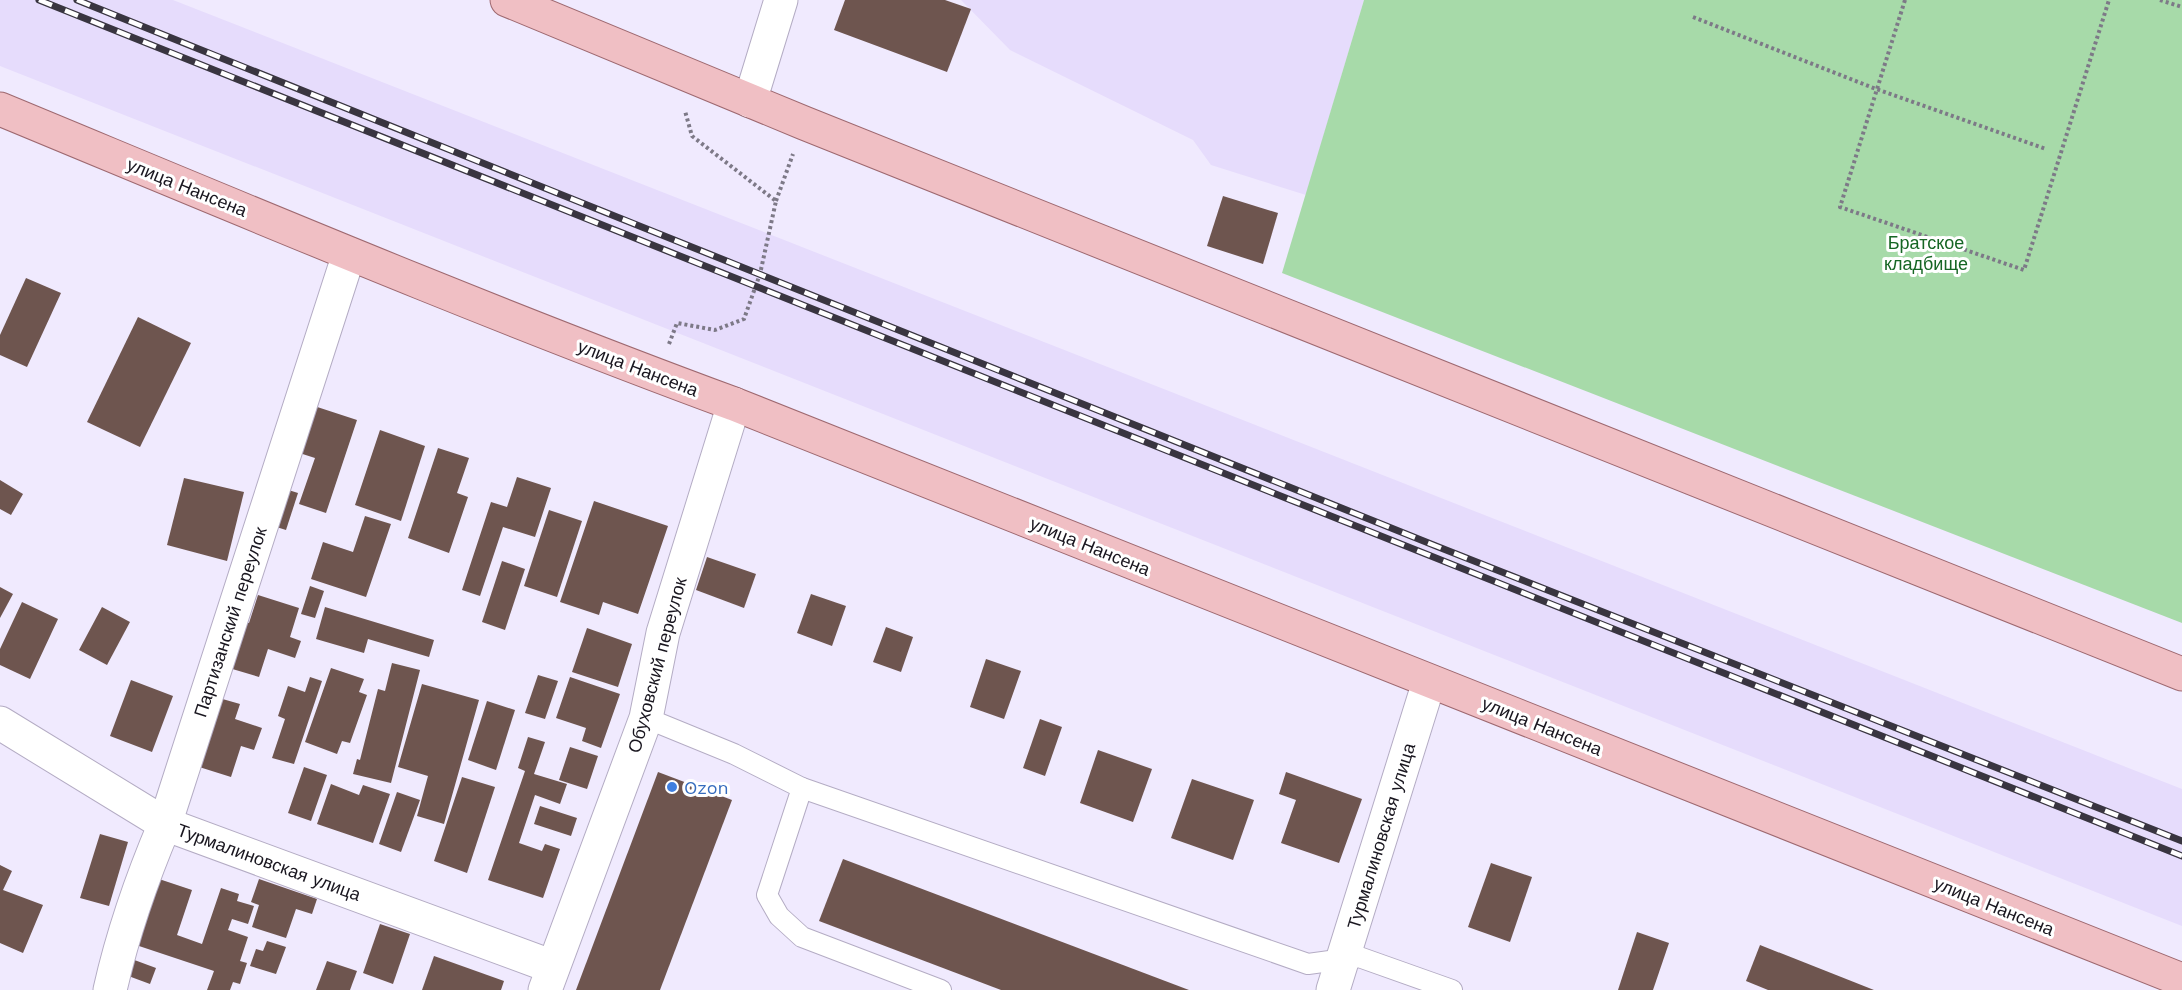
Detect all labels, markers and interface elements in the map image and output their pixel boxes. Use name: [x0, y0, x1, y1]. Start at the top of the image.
street label: улица Нансена: [124, 153, 251, 221]
park label: Братское кладбище: [1884, 232, 1968, 274]
street label: улица Нансена: [575, 335, 702, 401]
street label: улица Нансена: [1027, 512, 1154, 580]
street label: Партизанский переулок: [189, 524, 271, 720]
street label: Обуховский переулок: [623, 575, 691, 755]
street label: улица Нансена: [1479, 692, 1606, 760]
street label: Турмалиновская улица: [1343, 739, 1420, 932]
place label: Ozon: [684, 777, 729, 798]
marker: Ozon: [665, 780, 679, 794]
street label: Турмалиновская улица: [174, 819, 365, 905]
street label: улица Нансена: [1931, 872, 2058, 940]

